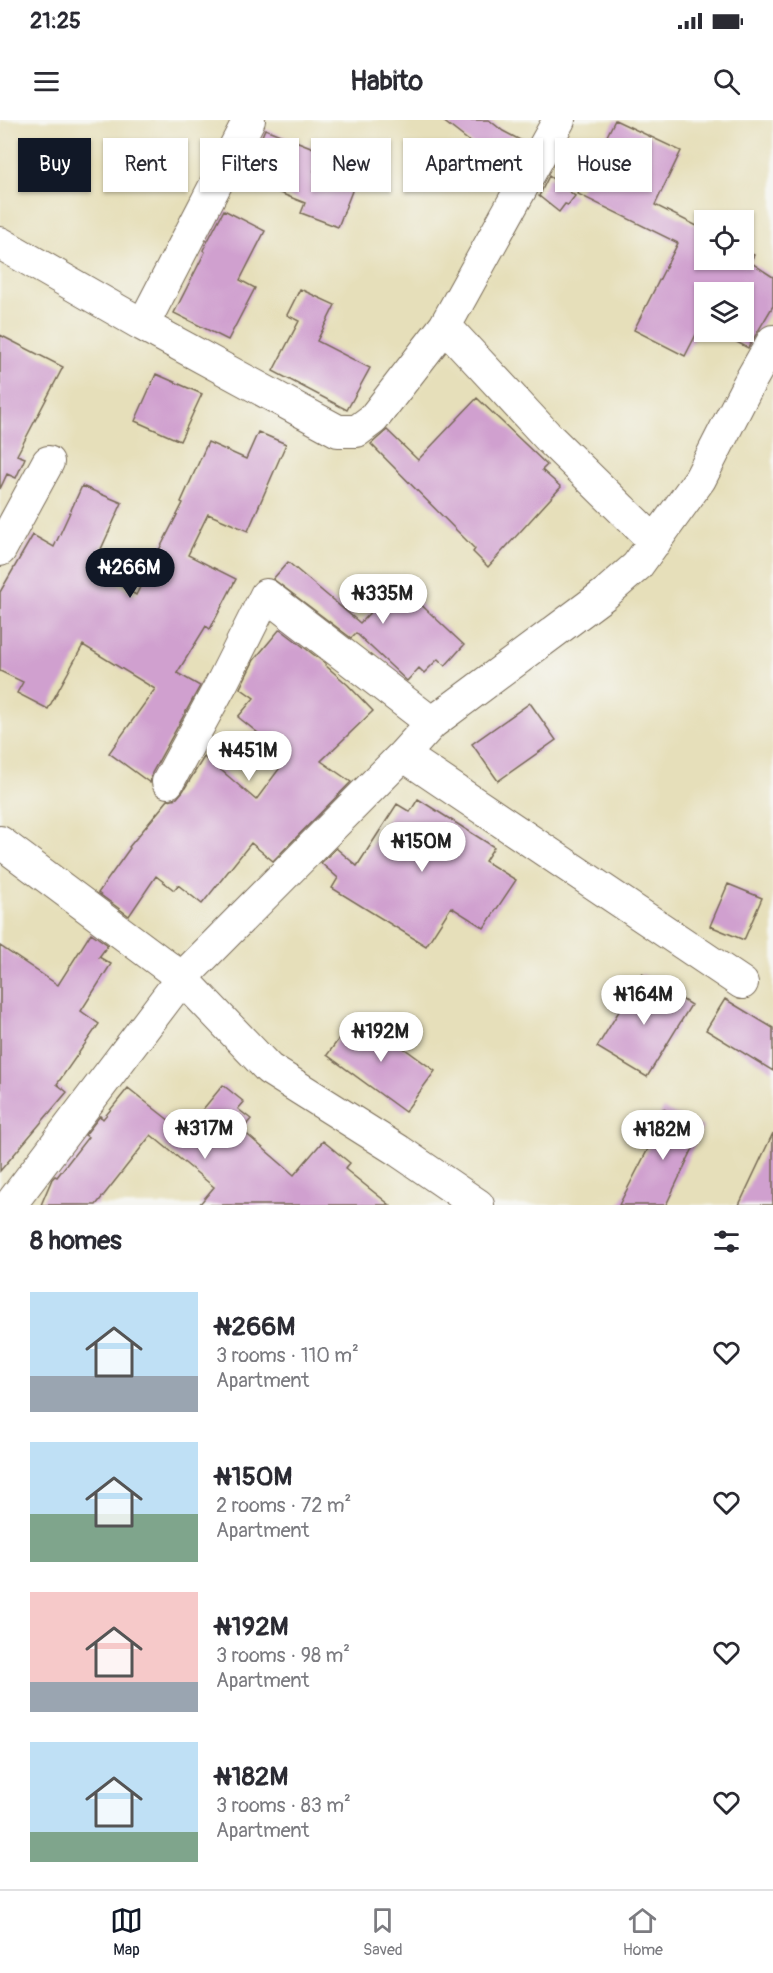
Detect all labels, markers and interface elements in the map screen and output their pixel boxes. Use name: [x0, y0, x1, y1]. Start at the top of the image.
text: 21:25: [30, 7, 81, 35]
icon: menu: [30, 65, 63, 98]
text: Habito: [350, 65, 423, 98]
icon: search: [710, 65, 743, 98]
chip: Buy: [18, 138, 91, 192]
chip: Rent: [103, 138, 188, 192]
chip: Filters: [200, 138, 299, 192]
chip: New: [311, 138, 391, 192]
chip: Apartment: [403, 138, 543, 192]
chip: House: [555, 138, 652, 192]
map controls: [694, 210, 754, 342]
button: locate: [694, 210, 754, 270]
button: layers: [694, 282, 754, 342]
pin: ₦266M: [88, 548, 172, 599]
text: ₦266M: [100, 555, 160, 580]
pin: ₦335M: [341, 574, 425, 625]
text: ₦335M: [353, 581, 413, 606]
pin: ₦451M: [207, 731, 291, 782]
text: ₦451M: [221, 738, 277, 763]
pin: ₦150M: [380, 822, 464, 873]
text: ₦150M: [393, 829, 451, 854]
pin: ₦164M: [602, 975, 686, 1026]
text: ₦164M: [615, 982, 673, 1007]
pin: ₦192M: [339, 1012, 423, 1063]
text: ₦192M: [353, 1019, 409, 1044]
pin: ₦317M: [163, 1109, 247, 1160]
pin: ₦182M: [621, 1110, 705, 1161]
text: ₦317M: [177, 1116, 233, 1141]
text: ₦182M: [635, 1117, 691, 1142]
text: 8 homes: [30, 1225, 122, 1257]
icon: filters: [710, 1225, 743, 1258]
text: ₦266M: [216, 1311, 295, 1343]
icon: home: [78, 1316, 150, 1388]
icon: heart: [710, 1336, 743, 1369]
text: 3 rooms · 110 m²: [216, 1343, 359, 1368]
text: Apartment: [216, 1368, 309, 1393]
text: ₦150M: [216, 1461, 292, 1493]
icon: home: [78, 1466, 150, 1538]
icon: heart: [710, 1486, 743, 1519]
text: 2 rooms · 72 m²: [216, 1493, 351, 1518]
text: Apartment: [216, 1518, 309, 1543]
text: ₦192M: [216, 1611, 288, 1643]
icon: home: [78, 1616, 150, 1688]
icon: heart: [710, 1636, 743, 1669]
text: 3 rooms · 98 m²: [216, 1643, 350, 1668]
text: Apartment: [216, 1668, 309, 1693]
text: ₦182M: [216, 1761, 288, 1793]
icon: home: [78, 1766, 150, 1838]
icon: heart: [710, 1786, 743, 1819]
text: 3 rooms · 83 m²: [216, 1793, 351, 1818]
text: Apartment: [216, 1818, 309, 1843]
tab: Map: [110, 1904, 143, 1960]
tab: Saved: [363, 1904, 403, 1960]
tab: Home: [623, 1904, 663, 1960]

